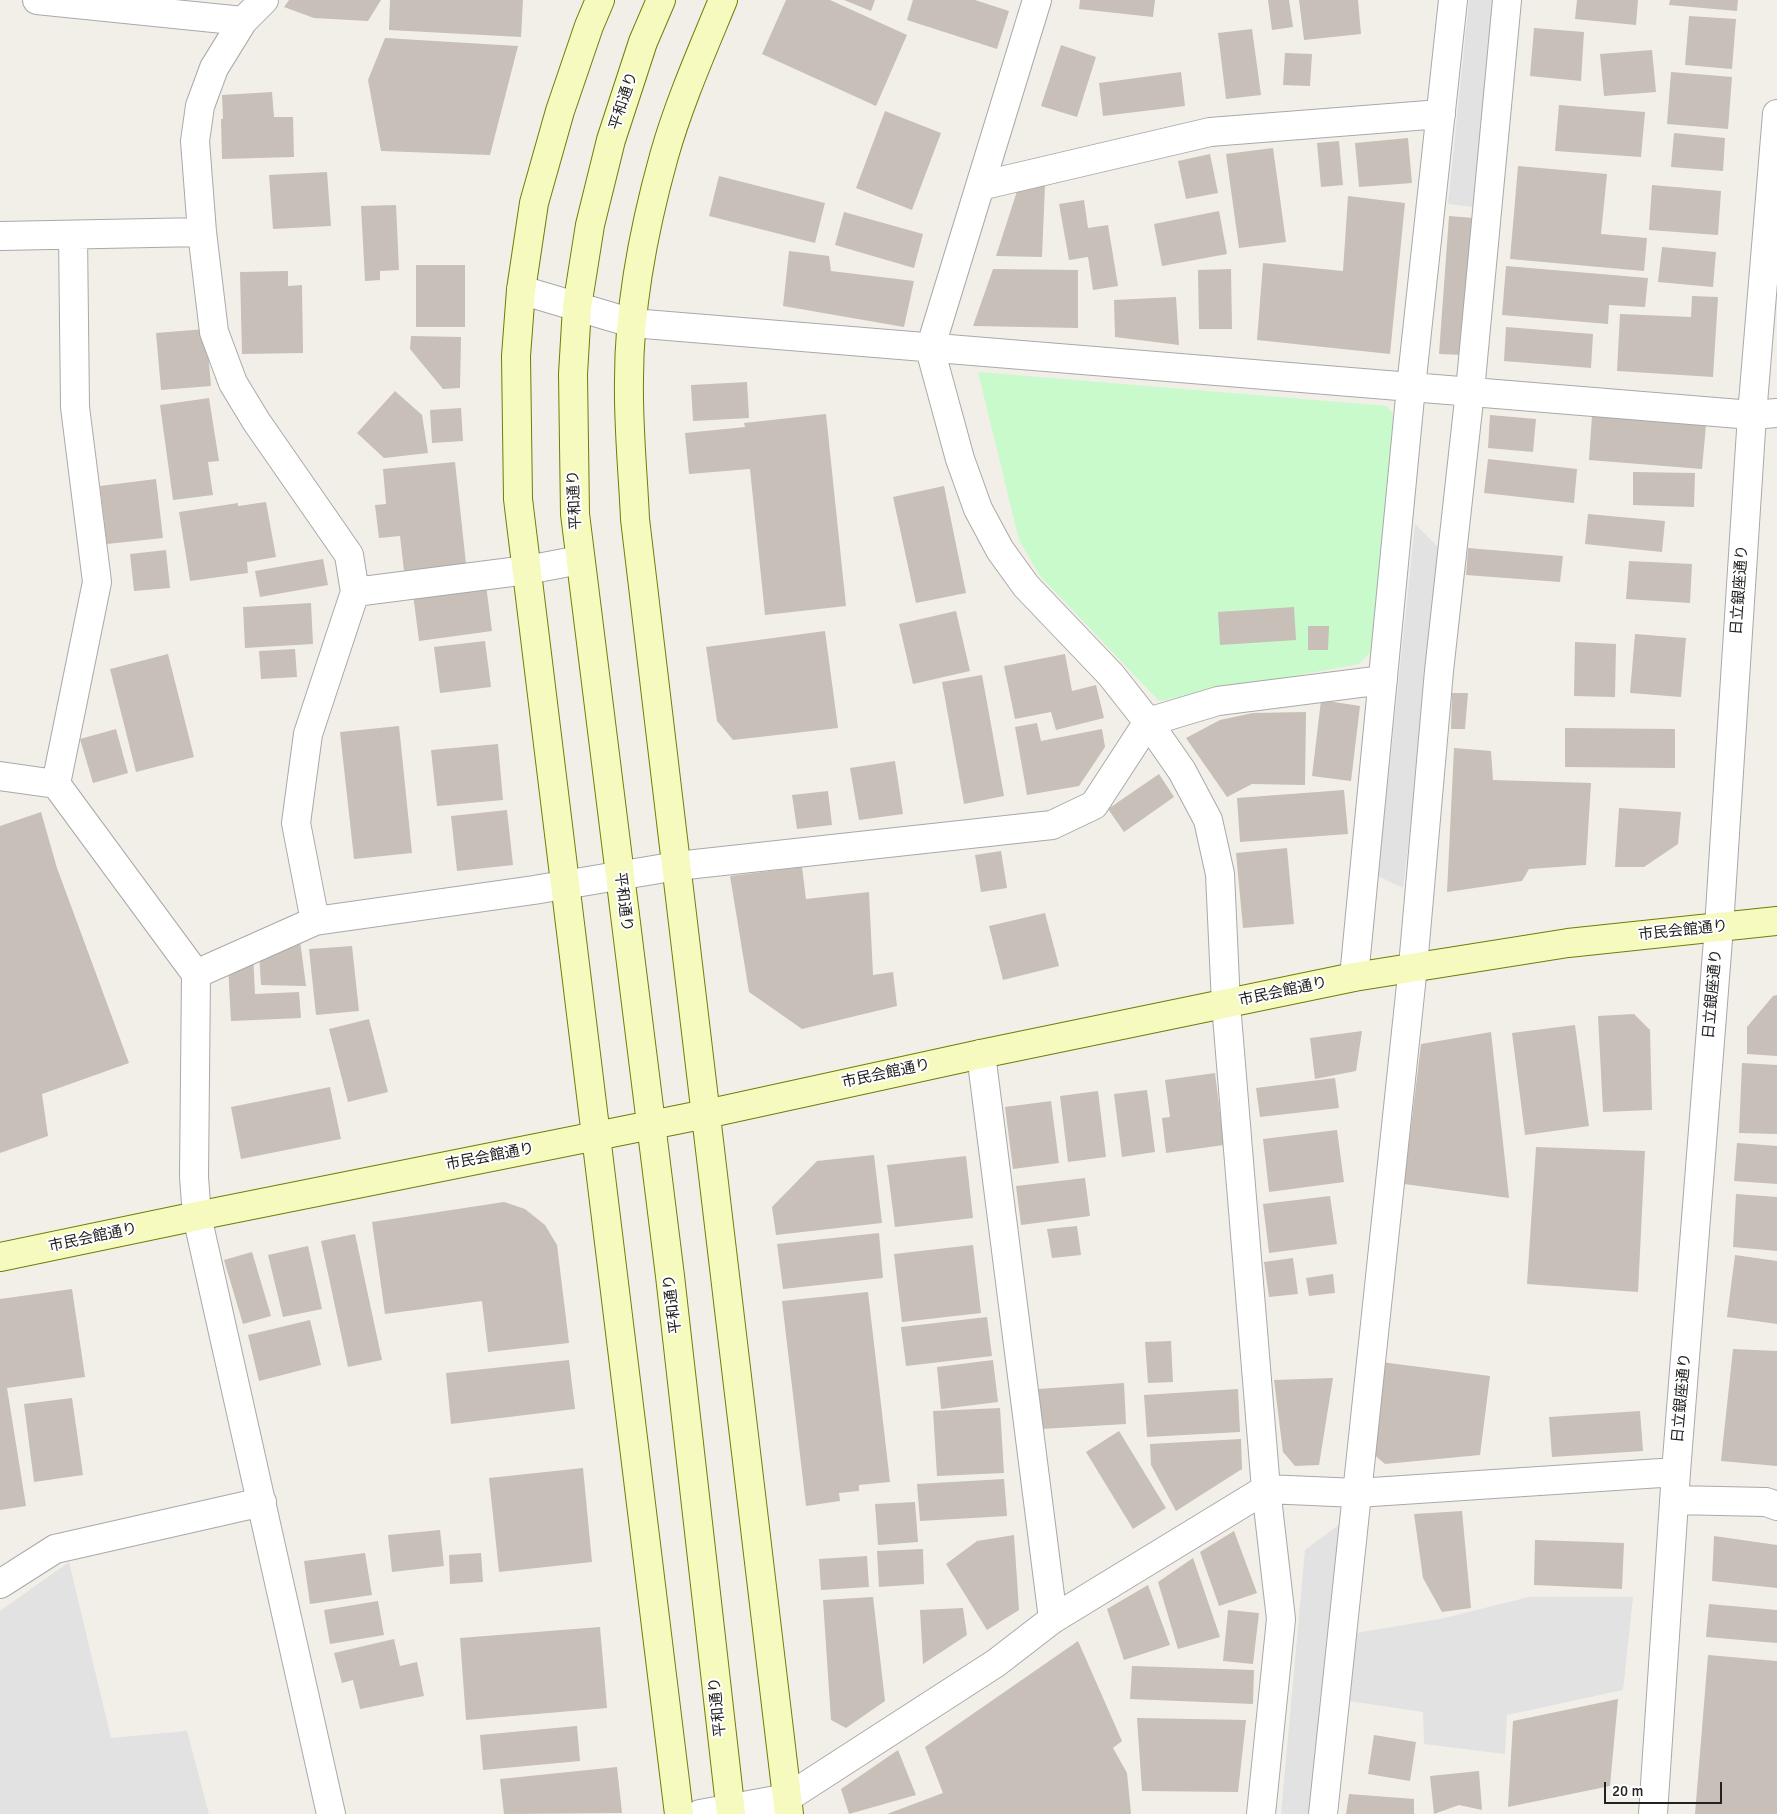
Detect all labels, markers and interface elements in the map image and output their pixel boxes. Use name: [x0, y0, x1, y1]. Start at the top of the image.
street label: 平和通り: [606, 70, 642, 132]
street label: 平和通り: [564, 470, 586, 530]
street label: 日立銀座通り: [1728, 544, 1752, 636]
street label: 平和通り: [610, 871, 636, 933]
street label: 市民会館通り: [1637, 917, 1729, 945]
street label: 日立銀座通り: [1700, 948, 1726, 1040]
street label: 市民会館通り: [1237, 974, 1329, 1010]
street label: 市民会館通り: [840, 1056, 932, 1092]
street label: 市民会館通り: [444, 1140, 536, 1174]
street label: 市民会館通り: [47, 1220, 139, 1256]
street label: 平和通り: [660, 1273, 686, 1335]
street label: 日立銀座通り: [1669, 1352, 1695, 1444]
street label: 平和通り: [706, 1676, 730, 1738]
scale bar: [1607, 1772, 1724, 1804]
text: 20 m: [1612, 1782, 1643, 1800]

